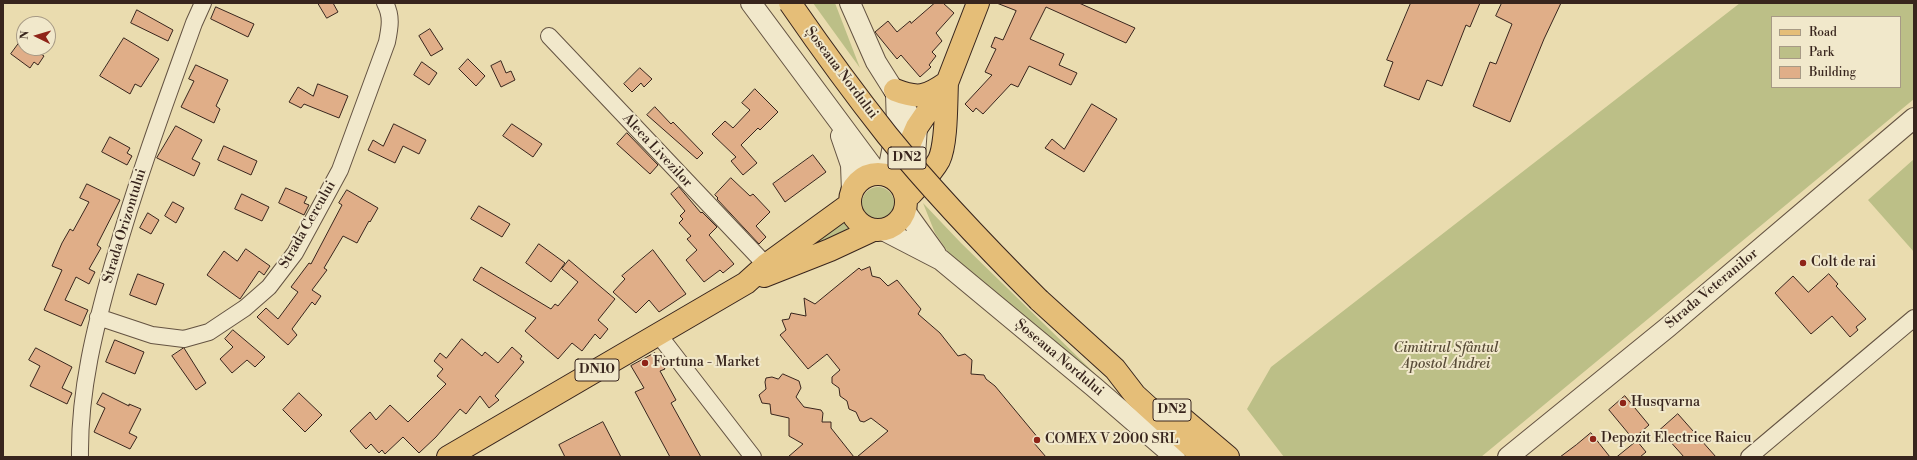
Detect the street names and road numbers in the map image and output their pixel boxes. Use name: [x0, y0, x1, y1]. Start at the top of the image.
street label: Șoseaua Nordului: [801, 24, 881, 122]
street label: Aleea Livezilor: [618, 111, 696, 191]
road number: DN2: [888, 147, 926, 169]
street label: Strada Orizontului: [100, 167, 150, 285]
street label: Strada Cercului: [276, 178, 340, 272]
street label: Strada Veteranilor: [1662, 245, 1762, 333]
street label: Șoseaua Nordului: [1011, 316, 1107, 400]
road number: DN10: [575, 359, 619, 381]
road number: DN2: [1153, 399, 1191, 421]

